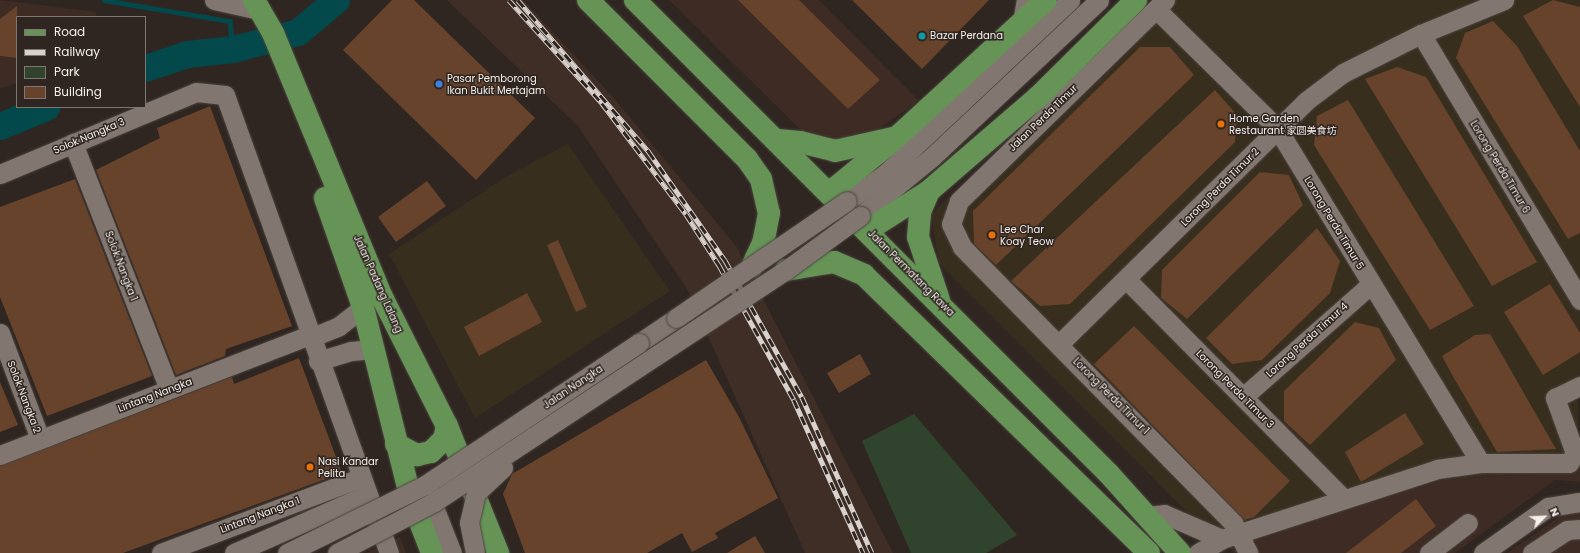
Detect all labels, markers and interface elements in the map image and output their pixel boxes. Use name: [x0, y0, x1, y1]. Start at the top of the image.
legend: [16, 16, 146, 108]
text: Road: [54, 23, 85, 40]
place label: Bazar Perdana: [930, 30, 1003, 42]
marker: Bazar Perdana: [917, 31, 927, 41]
text: Railway: [54, 43, 100, 60]
text: Park: [54, 63, 80, 80]
place label: Pasar Pemborong Ikan Bukit Mertajam: [447, 72, 545, 96]
marker: Pasar Pemborong Ikan Bukit Mertajam: [434, 79, 444, 89]
street label: Jalan Perda Timur: [1006, 82, 1080, 154]
text: Building: [54, 83, 102, 100]
place label: Home Garden Restaurant 家圆美食坊: [1229, 112, 1336, 136]
street label: Solok Nangka 3: [52, 116, 126, 156]
marker: Home Garden Restaurant 家圆美食坊: [1216, 119, 1226, 129]
street label: Lorong Perda Timur 6: [1468, 119, 1532, 215]
street label: Lorong Perda Timur 2: [1179, 146, 1261, 228]
street label: Lorong Perda Timur 5: [1302, 175, 1366, 271]
place label: Lee Char Koay Teow: [1000, 223, 1054, 246]
street label: Jalan Permatang Rawa: [865, 227, 957, 319]
street label: Solok Nangka 1: [102, 229, 140, 303]
marker: Lee Char Koay Teow: [987, 230, 997, 240]
street label: Jalan Padang Lalang: [351, 233, 405, 335]
street label: Lorong Perda Timur 4: [1264, 300, 1350, 380]
street label: Lorong Perda Timur 3: [1193, 347, 1277, 431]
street label: Lorong Perda Timur 1: [1070, 355, 1152, 437]
street label: Solok Nangka 2: [5, 359, 43, 435]
street label: Jalan Nangka: [541, 363, 605, 411]
street label: Lintang Nangka: [116, 375, 194, 415]
place label: Nasi Kandar Pelita: [318, 455, 379, 478]
marker: Nasi Kandar Pelita: [305, 462, 315, 472]
street label: Lintang Nangka 1: [219, 494, 301, 536]
north arrow: [1524, 497, 1564, 537]
text: N: [1546, 505, 1564, 519]

